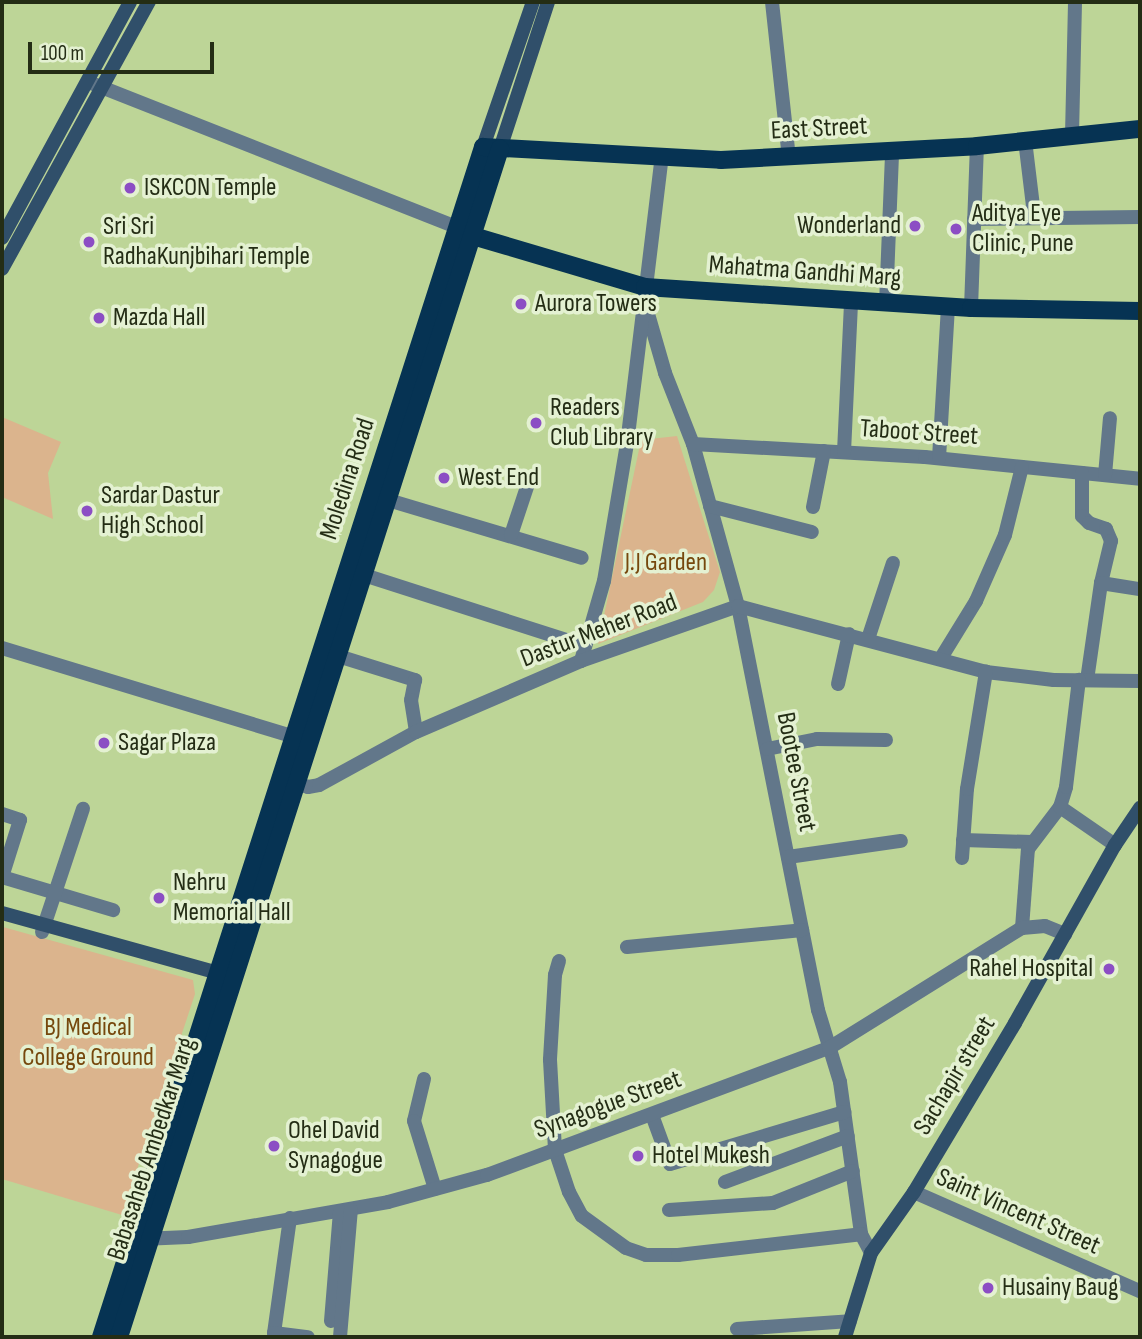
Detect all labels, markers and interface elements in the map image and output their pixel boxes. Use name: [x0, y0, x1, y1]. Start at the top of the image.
scale bar: [32, 28, 217, 72]
text: 100 m: [41, 41, 84, 66]
street label: East Street: [770, 111, 868, 147]
place label: ISKCON Temple: [144, 172, 276, 204]
marker: ISKCON Temple: [122, 180, 138, 196]
place label: Aditya Eye Clinic, Pune: [972, 198, 1074, 260]
place label: Wonderland: [797, 210, 901, 242]
place label: Sri Sri RadhaKunjbihari Temple: [103, 211, 310, 272]
marker: Wonderland: [907, 218, 923, 234]
marker: Aditya Eye Clinic, Pune: [946, 219, 966, 239]
marker: Sri Sri RadhaKunjbihari Temple: [81, 234, 97, 250]
street label: Mahatma Gandhi Marg: [708, 250, 902, 294]
place label: Aurora Towers: [535, 288, 657, 320]
marker: Aurora Towers: [513, 296, 529, 312]
place label: Mazda Hall: [113, 302, 205, 334]
marker: Mazda Hall: [91, 310, 107, 326]
place label: Readers Club Library: [550, 392, 653, 453]
street label: Taboot Street: [859, 413, 979, 453]
street label: Moledina Road: [314, 414, 382, 544]
marker: Readers Club Library: [528, 415, 544, 431]
place label: West End: [458, 462, 539, 494]
marker: West End: [436, 470, 452, 486]
place label: Sardar Dastur High School: [101, 480, 220, 542]
marker: Sardar Dastur High School: [79, 503, 95, 519]
park label: J.J Garden: [625, 547, 707, 579]
street label: Dastur Meher Road: [517, 587, 681, 675]
street label: Bootee Street: [769, 710, 823, 834]
place label: Sagar Plaza: [118, 727, 216, 759]
marker: Sagar Plaza: [96, 735, 112, 751]
place label: Nehru Memorial Hall: [173, 867, 291, 928]
marker: Nehru Memorial Hall: [151, 890, 167, 906]
place label: Rahel Hospital: [969, 953, 1093, 985]
marker: Rahel Hospital: [1099, 959, 1119, 979]
street label: Sachapir street: [907, 1011, 1003, 1141]
park label: BJ Medical College Ground: [22, 1012, 154, 1074]
street label: Babasaheb Ambedkar Marg: [101, 1034, 203, 1264]
street label: Synagogue Street: [530, 1064, 686, 1146]
place label: Ohel David Synagogue: [288, 1115, 383, 1176]
marker: Ohel David Synagogue: [266, 1138, 282, 1154]
place label: Hotel Mukesh: [652, 1140, 770, 1172]
marker: Hotel Mukesh: [630, 1148, 646, 1164]
street label: Saint Vincent Street: [931, 1162, 1105, 1262]
place label: Husainy Baug: [1002, 1272, 1118, 1304]
marker: Husainy Baug: [980, 1280, 996, 1296]

